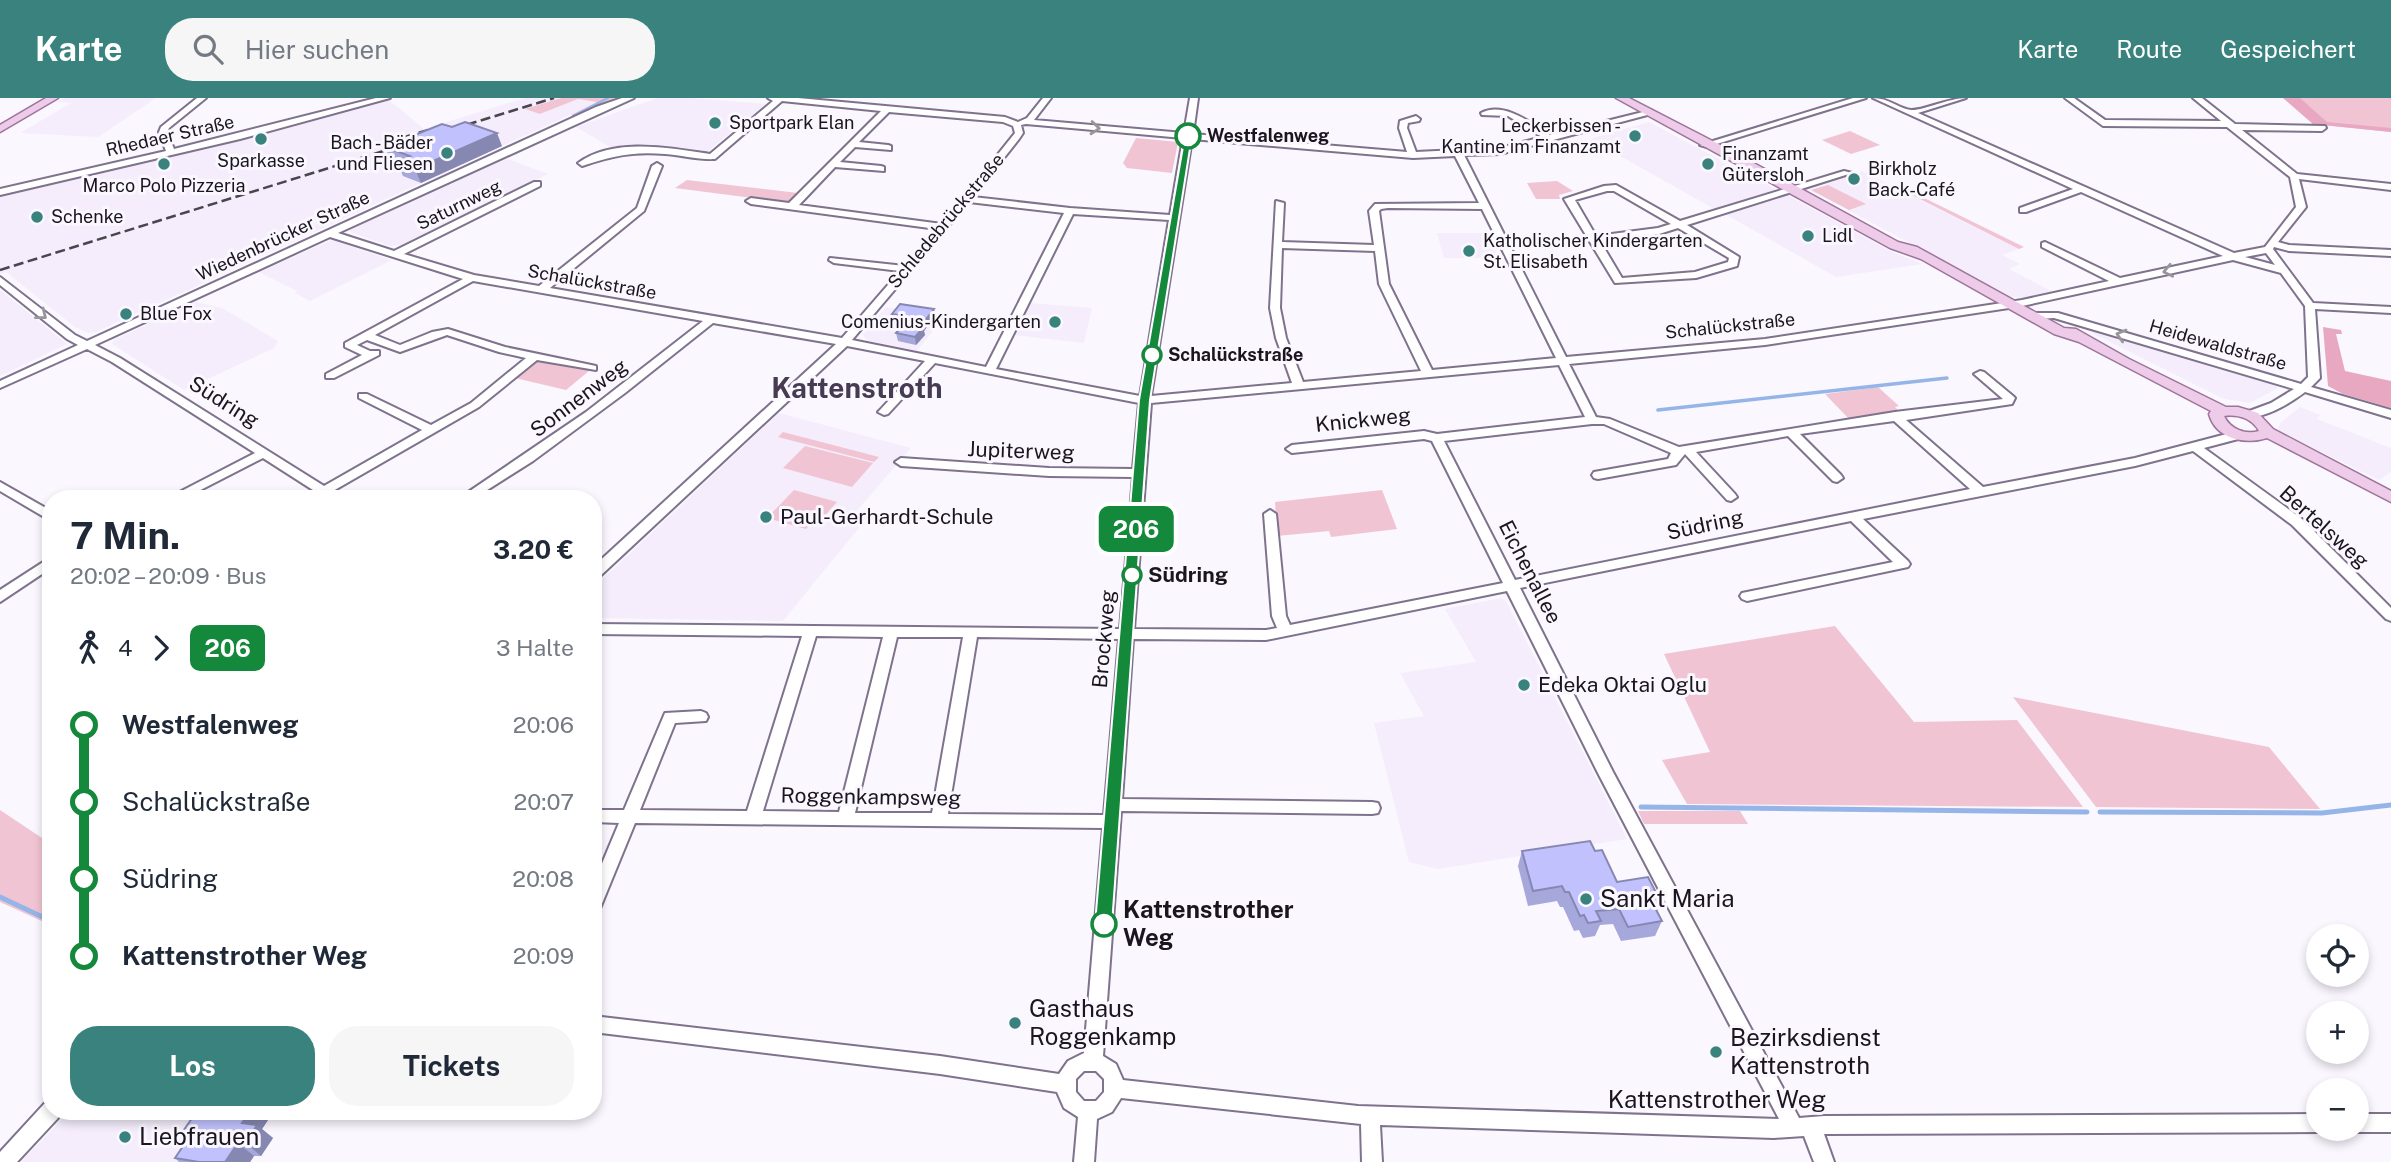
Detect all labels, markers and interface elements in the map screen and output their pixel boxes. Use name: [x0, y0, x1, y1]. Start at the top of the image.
search box: [165, 18, 655, 81]
text: Karte: [35, 30, 123, 68]
icon: search: [189, 30, 227, 68]
text: Hier suchen: [245, 34, 389, 65]
text: Karte: [2017, 35, 2078, 63]
text: Route: [2116, 35, 2182, 63]
text: Gespeichert: [2220, 35, 2356, 63]
street label: Rhedaer Straße: [104, 111, 236, 160]
place label: Sportpark Elan: [729, 112, 854, 133]
marker: Sportpark Elan: [707, 115, 723, 131]
place label: Leckerbissen - Kantine im Finanzamt: [1441, 115, 1621, 157]
one-way arrow: [1090, 120, 1101, 135]
marker: Westfalenweg: [1175, 123, 1201, 149]
place label: Westfalenweg: [1207, 125, 1329, 146]
marker: Leckerbissen - Kantine im Finanzamt: [1627, 128, 1643, 144]
marker: Sparkasse: [253, 131, 269, 147]
place label: Bach - Bäder und Fliesen: [330, 132, 433, 174]
place label: Finanzamt Gütersloh: [1722, 143, 1809, 185]
marker: Bach - Bäder und Fliesen: [439, 145, 455, 161]
street label: Schledebrückstraße: [883, 149, 1008, 292]
place label: Sparkasse: [217, 150, 305, 171]
marker: Marco Polo Pizzeria: [156, 156, 172, 172]
marker: Finanzamt Gütersloh: [1700, 156, 1716, 172]
place label: Birkholz Back-Café: [1868, 158, 1955, 200]
marker: Birkholz Back-Café: [1846, 171, 1862, 187]
place label: Marco Polo Pizzeria: [83, 175, 245, 196]
street label: Saturnweg: [413, 175, 504, 234]
street label: Wiedenbrücker Straße: [193, 186, 373, 285]
place label: Schenke: [51, 206, 124, 227]
marker: Schenke: [29, 209, 45, 225]
place label: Lidl: [1822, 225, 1853, 246]
marker: Lidl: [1800, 228, 1816, 244]
place label: Katholischer Kindergarten St. Elisabeth: [1483, 230, 1703, 272]
marker: Katholischer Kindergarten St. Elisabeth: [1461, 243, 1477, 259]
street label: Schalückstraße: [526, 260, 658, 303]
one-way arrow: [2162, 263, 2174, 278]
place label: Blue Fox: [140, 303, 212, 324]
one-way arrow: [35, 306, 47, 319]
marker: Blue Fox: [118, 306, 134, 322]
street label: Schalückstraße: [1664, 308, 1796, 343]
place label: Comenius-Kindergarten: [841, 311, 1041, 332]
marker: Comenius-Kindergarten: [1047, 314, 1063, 330]
street label: Heidewaldstraße: [2147, 315, 2289, 374]
one-way arrow: [2115, 329, 2127, 344]
place label: Schalückstraße: [1168, 344, 1303, 365]
marker: Schalückstraße: [1142, 345, 1162, 365]
street label: Sonnenweg: [525, 353, 632, 442]
street label: Südring: [185, 370, 264, 433]
district label: Kattenstroth: [771, 371, 943, 404]
street label: Knickweg: [1314, 402, 1412, 437]
street label: Jupiterweg: [967, 436, 1075, 465]
street label: Bertelsweg: [2275, 480, 2374, 573]
place label: Paul-Gerhardt-Schule: [780, 504, 993, 529]
street label: Südring: [1664, 504, 1745, 545]
line badge: 206: [1096, 506, 1176, 552]
marker: Paul-Gerhardt-Schule: [758, 509, 774, 525]
text: 7 Min.: [70, 513, 180, 558]
text: 206: [1113, 515, 1159, 543]
street label: Eichenallee: [1494, 516, 1567, 628]
text: 3.20 €: [493, 534, 574, 565]
text: 20:02 – 20:09 · Bus: [70, 562, 266, 589]
place label: Südring: [1148, 562, 1228, 587]
marker: Südring: [1122, 565, 1142, 585]
street label: Brockweg: [1087, 589, 1120, 689]
icon: walk: [70, 629, 108, 667]
icon: forward: [142, 629, 180, 667]
text: 4: [118, 634, 132, 661]
text: 206: [204, 634, 251, 662]
text: 3 Halte: [496, 634, 574, 661]
place label: Edeka Oktai Oglu: [1538, 672, 1707, 697]
marker: Edeka Oktai Oglu: [1516, 677, 1532, 693]
text: Westfalenweg: [122, 709, 299, 740]
text: 20:06: [513, 711, 574, 738]
street label: Roggenkampsweg: [781, 782, 962, 811]
text: Schalückstraße: [122, 786, 311, 817]
text: 20:07: [514, 788, 574, 815]
text: Südring: [122, 863, 218, 894]
text: 20:08: [512, 865, 574, 892]
place label: Sankt Maria: [1600, 884, 1734, 912]
marker: Sankt Maria: [1578, 891, 1594, 907]
place label: Kattenstrother Weg: [1123, 895, 1294, 951]
marker: Kattenstrother Weg: [1091, 911, 1117, 937]
map controls: [2306, 924, 2369, 1141]
button: locate: [2306, 924, 2369, 987]
text: Kattenstrother Weg: [122, 940, 367, 971]
text: 20:09: [513, 942, 574, 969]
place label: Gasthaus Roggenkamp: [1029, 994, 1176, 1050]
button: +: [2306, 1001, 2369, 1064]
marker: Gasthaus Roggenkamp: [1007, 1015, 1023, 1031]
place label: Bezirksdienst Kattenstroth: [1730, 1023, 1881, 1079]
button: Los: [70, 1026, 315, 1106]
button: Tickets: [329, 1026, 574, 1106]
marker: Bezirksdienst Kattenstroth: [1708, 1044, 1724, 1060]
button: −: [2306, 1078, 2369, 1141]
street label: Kattenstrother Weg: [1608, 1085, 1826, 1113]
place label: Liebfrauen: [139, 1122, 259, 1150]
marker: Liebfrauen: [117, 1129, 133, 1145]

